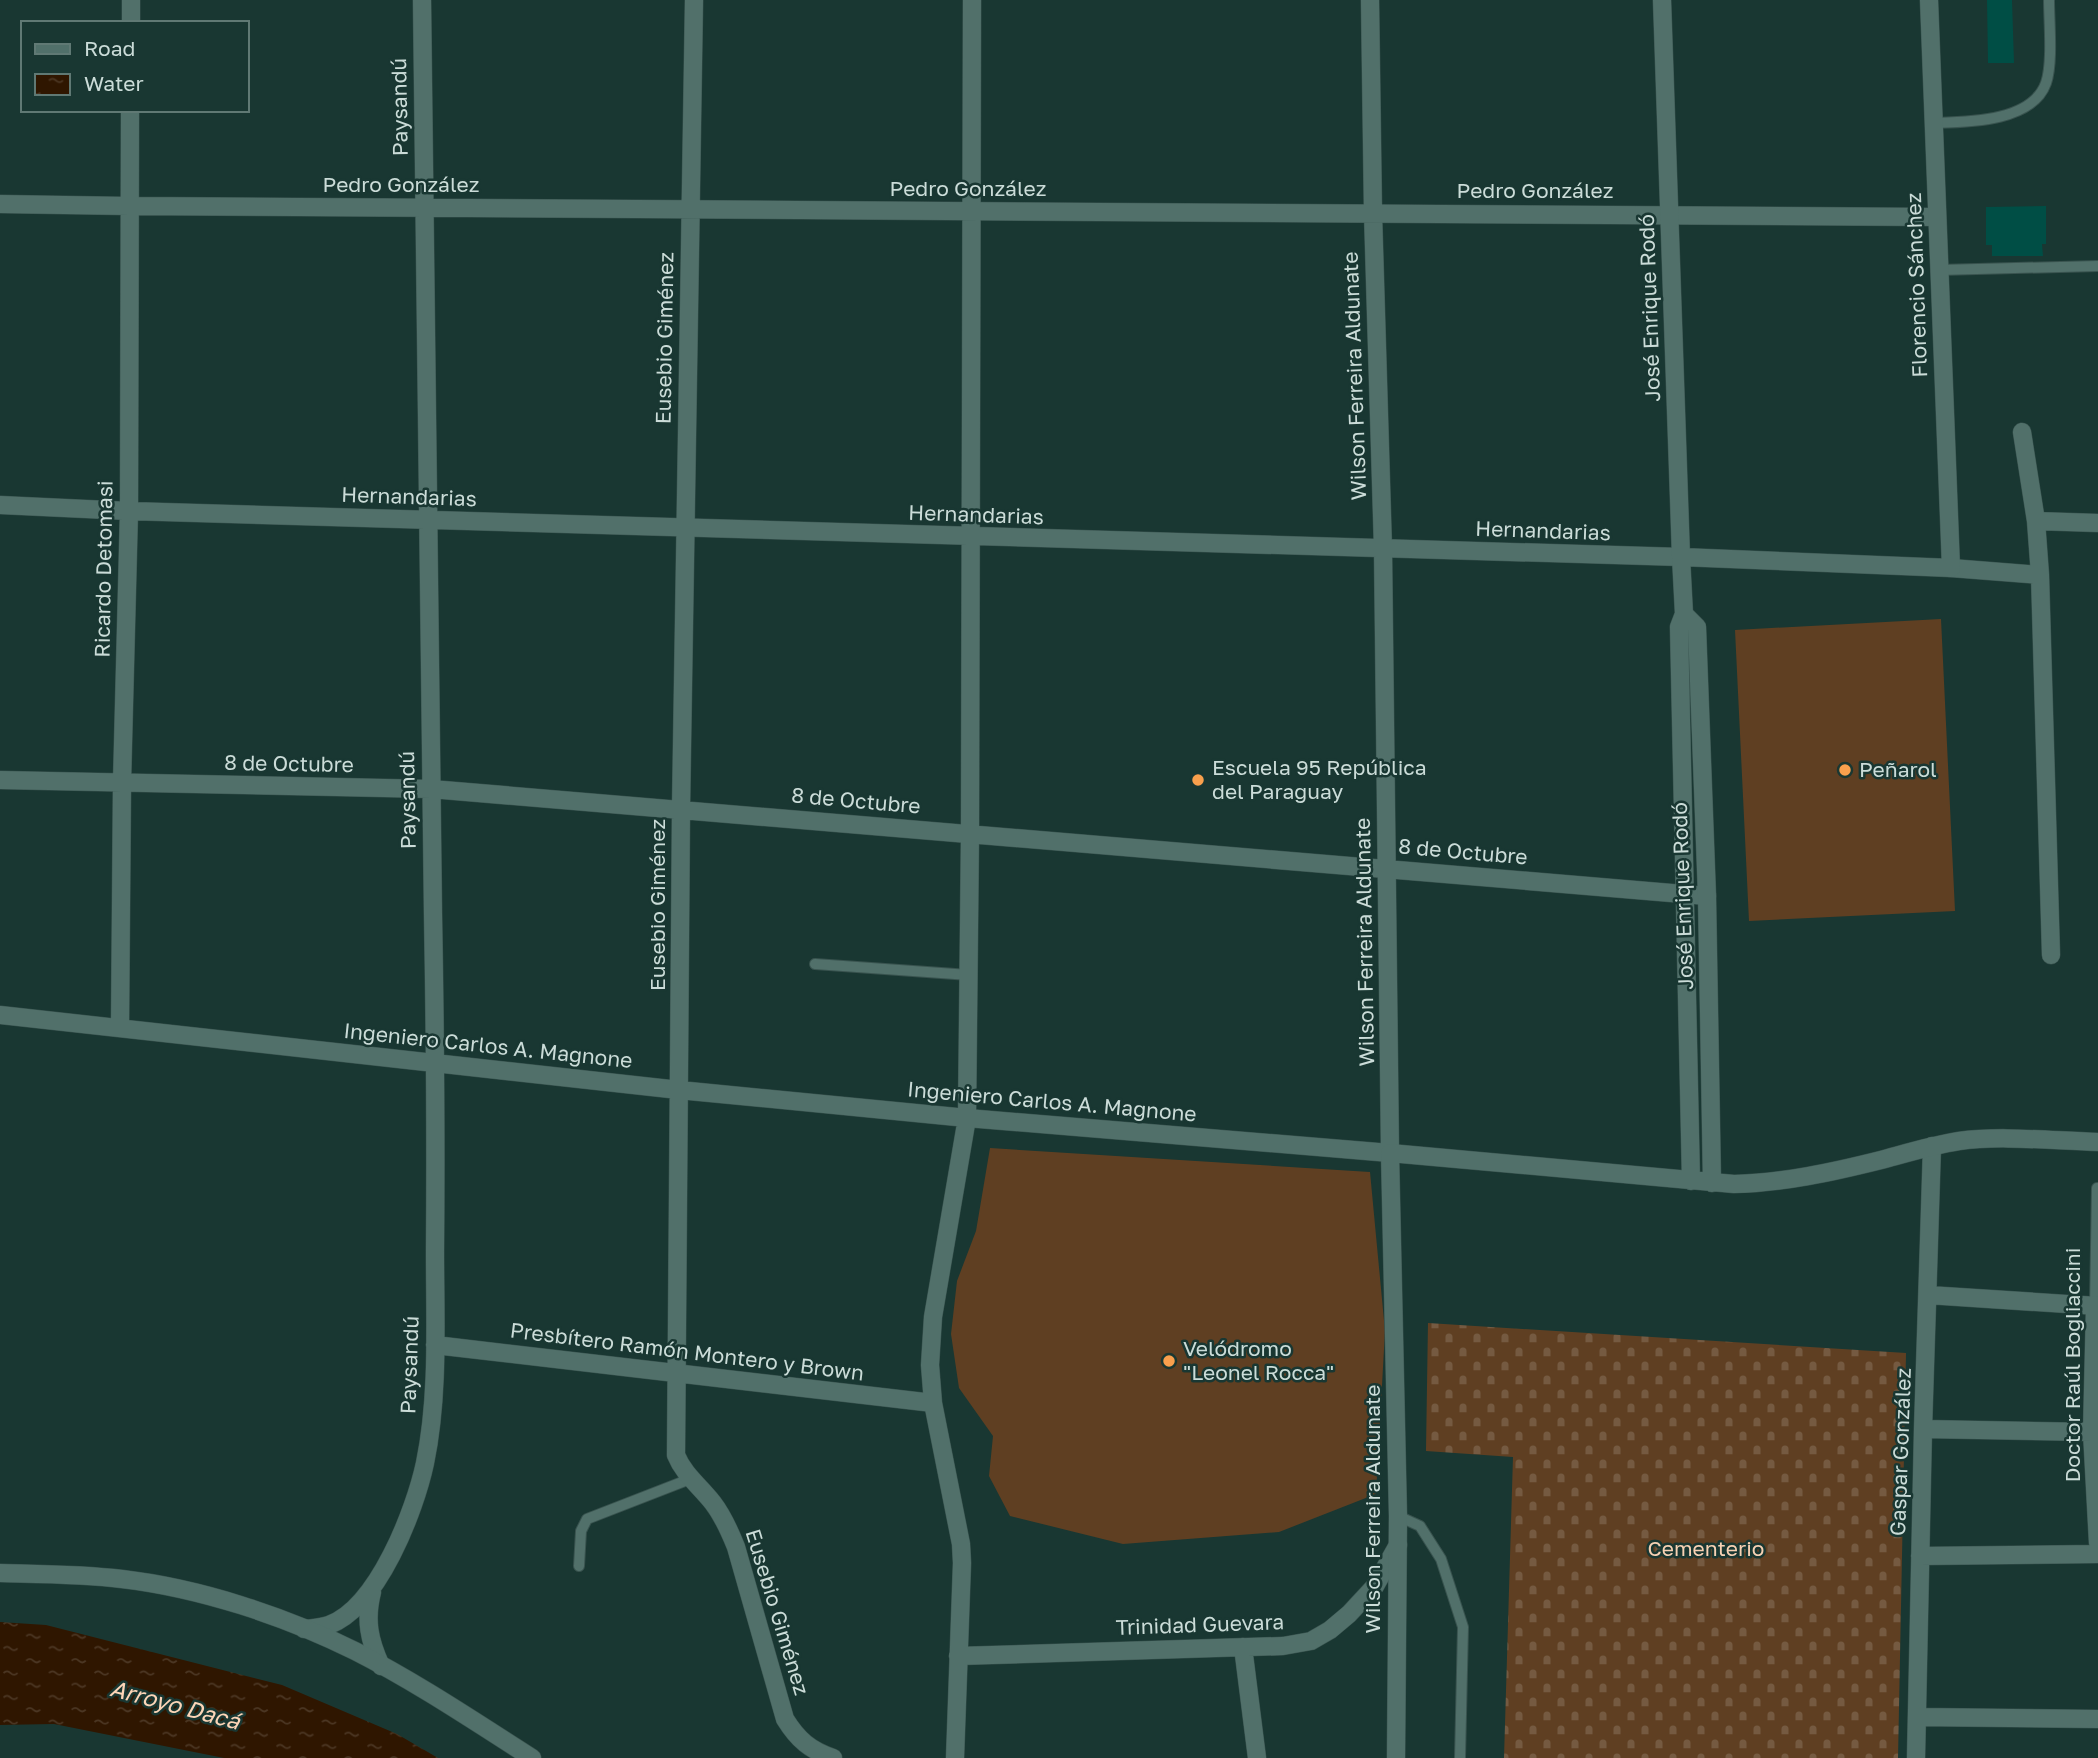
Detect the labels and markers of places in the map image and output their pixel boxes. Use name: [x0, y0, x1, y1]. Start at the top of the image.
place label: Escuela 95 República del Paraguay: [1212, 754, 1427, 804]
place label: Peñarol: [1859, 756, 1937, 782]
marker: Peñarol: [1837, 762, 1853, 778]
marker: Escuela 95 República del Paraguay: [1190, 772, 1206, 788]
place label: Velódromo "Leonel Rocca": [1183, 1335, 1334, 1385]
marker: Velódromo "Leonel Rocca": [1161, 1353, 1177, 1369]

